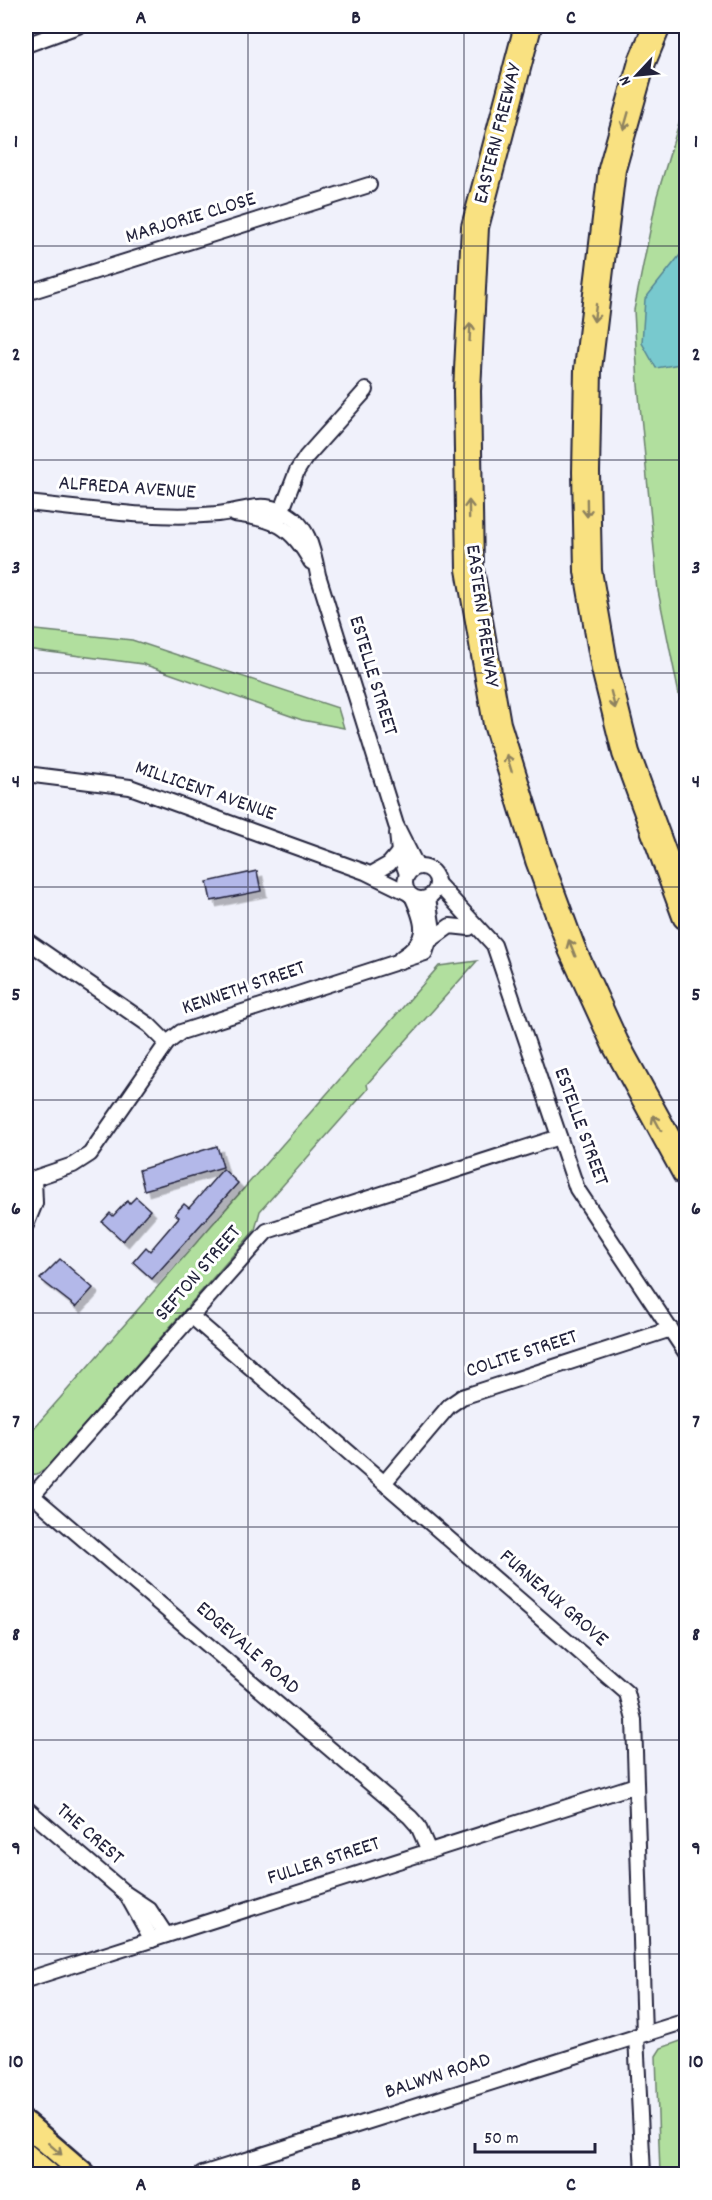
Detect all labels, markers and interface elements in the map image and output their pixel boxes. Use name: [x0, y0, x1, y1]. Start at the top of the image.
text: A: [136, 5, 147, 33]
text: B: [351, 5, 361, 33]
text: C: [566, 5, 576, 33]
north arrow: [607, 45, 667, 105]
street label: EASTERN FREEWAY: [467, 59, 531, 207]
text: N: [614, 72, 638, 89]
one-way arrow: [620, 111, 631, 130]
text: 1: [14, 129, 18, 157]
text: 1: [694, 129, 698, 157]
street label: MARJORIE CLOSE: [122, 185, 260, 253]
one-way arrow: [589, 303, 600, 323]
one-way arrow: [464, 323, 475, 343]
text: 2: [12, 342, 20, 370]
text: 2: [692, 342, 700, 370]
street label: ALFREDA AVENUE: [57, 469, 197, 509]
one-way arrow: [581, 497, 592, 517]
one-way arrow: [463, 500, 475, 520]
street label: EASTERN FREEWAY: [456, 543, 506, 690]
text: 3: [12, 555, 20, 583]
text: 3: [692, 555, 700, 583]
street label: ESTELLE STREET: [340, 613, 405, 740]
one-way arrow: [607, 690, 619, 709]
street label: MILLICENT AVENUE: [131, 754, 280, 830]
one-way arrow: [503, 754, 514, 773]
text: 4: [12, 769, 20, 797]
text: 4: [692, 769, 700, 797]
one-way arrow: [566, 939, 577, 957]
street label: KENNETH STREET: [178, 954, 310, 1024]
text: 5: [11, 982, 21, 1010]
text: 5: [691, 982, 701, 1010]
street label: ESTELLE STREET: [545, 1064, 615, 1191]
one-way arrow: [651, 1114, 663, 1132]
text: 6: [11, 1196, 21, 1224]
text: 6: [691, 1196, 701, 1224]
street label: SEFTON STREET: [149, 1219, 250, 1329]
street label: COLITE STREET: [462, 1323, 582, 1387]
text: 7: [12, 1409, 20, 1437]
text: 7: [692, 1409, 700, 1437]
street label: FURNEAUX GROVE: [492, 1543, 614, 1655]
street label: EDGEVALE ROAD: [188, 1595, 306, 1703]
text: 8: [12, 1622, 20, 1650]
text: 8: [692, 1622, 700, 1650]
street label: THE CREST: [48, 1797, 130, 1873]
street label: FULLER STREET: [264, 1830, 385, 1894]
text: 9: [11, 1836, 21, 1864]
text: 9: [691, 1836, 701, 1864]
street label: BALWYN ROAD: [381, 2046, 495, 2108]
text: 10: [8, 2049, 24, 2077]
text: 10: [688, 2049, 704, 2077]
scale bar: [475, 2116, 595, 2154]
text: 50 m: [484, 2127, 519, 2152]
one-way arrow: [47, 2142, 62, 2156]
text: A: [136, 2172, 147, 2200]
text: B: [351, 2172, 361, 2200]
text: C: [566, 2172, 576, 2200]

